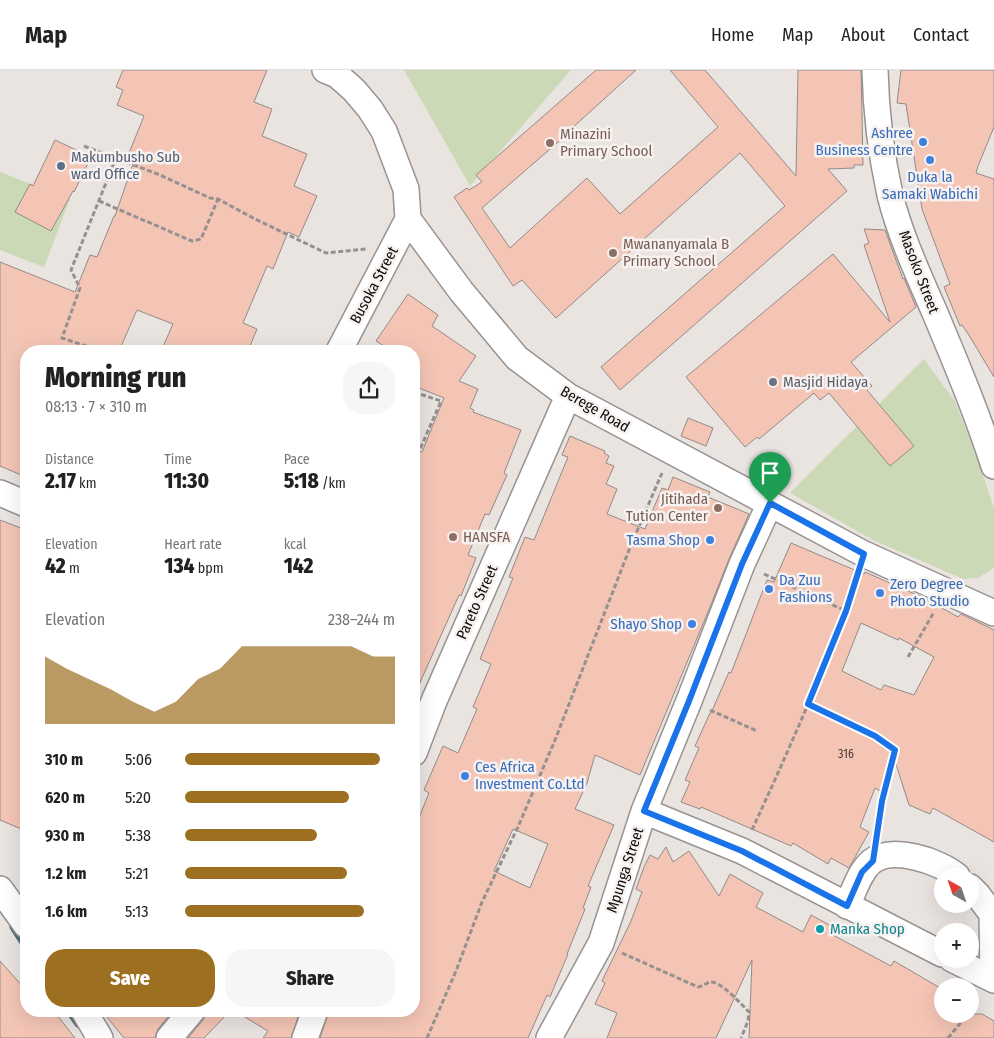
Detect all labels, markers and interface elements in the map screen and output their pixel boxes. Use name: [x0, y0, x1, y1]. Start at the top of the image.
text: Map: [25, 21, 67, 49]
text: Home: [711, 24, 754, 46]
text: Map: [782, 24, 813, 46]
text: About: [841, 24, 885, 46]
text: Contact: [913, 24, 969, 46]
place label: Ashree Business Centre: [815, 124, 913, 159]
place label: Minazini Primary School: [560, 125, 652, 160]
marker: Ashree Business Centre: [917, 136, 929, 148]
marker: Minazini Primary School: [544, 137, 556, 149]
place label: Makumbusho Sub ward Office: [71, 148, 180, 183]
marker: Duka la Samaki Wabichi: [924, 154, 936, 166]
marker: Makumbusho Sub ward Office: [55, 160, 67, 172]
place label: Duka la Samaki Wabichi: [882, 168, 978, 203]
street label: Masoko Street: [895, 228, 943, 316]
place label: Mwananyamala B Primary School: [623, 235, 729, 270]
street label: Busoka Street: [346, 243, 402, 327]
marker: Mwananyamala B Primary School: [607, 247, 619, 259]
text: Morning run: [45, 361, 186, 394]
button: share: [343, 362, 395, 414]
place label: Masjid Hidaya: [783, 373, 868, 391]
marker: Masjid Hidaya: [767, 376, 779, 388]
street label: Berege Road: [557, 382, 633, 436]
text: 08:13 · 7 × 310 m: [45, 397, 147, 416]
text: Distance: [45, 451, 94, 468]
text: Time: [164, 451, 192, 468]
text: Pace: [284, 451, 310, 468]
pin: [749, 452, 791, 503]
icon: arrive: [756, 459, 784, 487]
text: 2.17: [45, 468, 76, 494]
text: 11:30: [164, 468, 209, 494]
text: 5:18: [284, 468, 319, 494]
text: km: [76, 475, 96, 492]
text: /km: [319, 475, 346, 492]
place label: Jitihada Tution Center: [626, 490, 709, 525]
marker: Jitihada Tution Center: [712, 502, 724, 514]
place label: HANSFA: [463, 528, 510, 546]
marker: HANSFA: [447, 531, 459, 543]
place label: Tasma Shop: [627, 531, 700, 549]
marker: Tasma Shop: [704, 534, 716, 546]
text: Elevation: [45, 536, 98, 553]
text: Heart rate: [164, 536, 222, 553]
text: kcal: [284, 536, 306, 553]
text: 42: [45, 553, 66, 579]
text: 134: [164, 553, 194, 579]
text: 142: [284, 553, 313, 579]
text: m: [66, 560, 80, 577]
text: bpm: [194, 560, 223, 577]
street label: Pareto Street: [453, 562, 501, 642]
place label: Da Zuu Fashions: [779, 571, 832, 606]
place label: Zero Degree Photo Studio: [890, 575, 969, 610]
marker: Da Zuu Fashions: [763, 583, 775, 595]
marker: Zero Degree Photo Studio: [874, 587, 886, 599]
text: Elevation: [45, 610, 105, 629]
text: 238–244 m: [328, 610, 395, 629]
place label: Shayo Shop: [610, 615, 682, 633]
marker: Shayo Shop: [686, 618, 698, 630]
house number: 316: [838, 747, 854, 761]
text: 310 m: [45, 750, 83, 769]
text: 5:06: [125, 750, 152, 769]
place label: Ces Africa Investment Co.Ltd: [475, 758, 585, 793]
marker: Ces Africa Investment Co.Ltd: [459, 770, 471, 782]
text: 620 m: [45, 788, 85, 807]
text: 5:20: [125, 788, 151, 807]
street label: Mpunga Street: [603, 825, 647, 915]
text: 930 m: [45, 826, 85, 845]
text: 5:38: [125, 826, 151, 845]
text: 1.2 km: [45, 864, 87, 883]
text: 5:21: [125, 864, 149, 883]
north arrow: [934, 868, 979, 912]
map controls: [934, 868, 979, 1023]
text: 1.6 km: [45, 902, 87, 921]
text: 5:13: [125, 902, 149, 921]
place label: Manka Shop: [830, 920, 905, 938]
marker: Manka Shop: [814, 923, 826, 935]
button: +: [934, 923, 979, 968]
button: Save: [45, 949, 215, 1007]
button: Share: [225, 949, 395, 1007]
button: −: [934, 978, 979, 1023]

